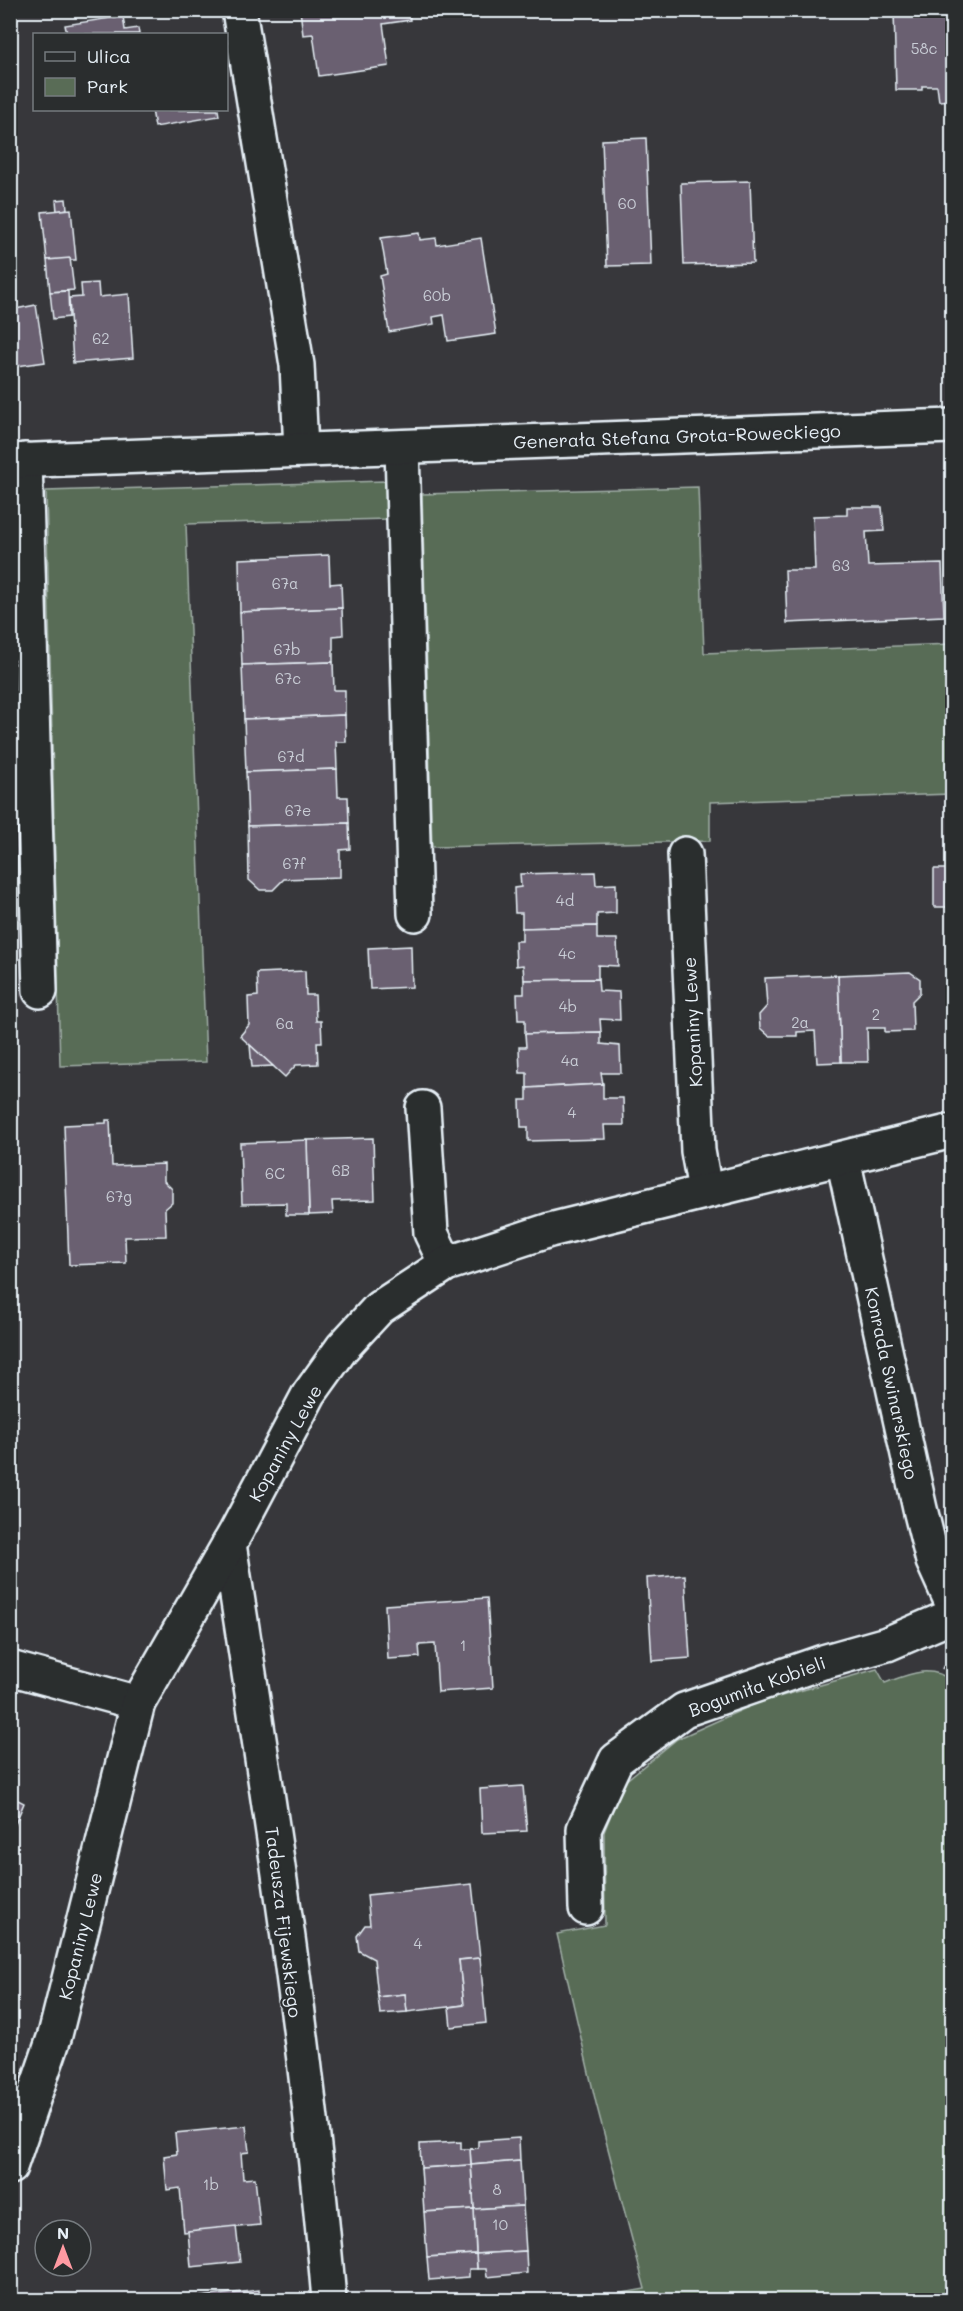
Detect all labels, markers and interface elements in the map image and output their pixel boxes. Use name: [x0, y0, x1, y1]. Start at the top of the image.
legend: [33, 33, 228, 111]
house number: 58c: [911, 38, 937, 58]
text: Ulica: [87, 44, 131, 68]
text: Park: [87, 74, 128, 98]
house number: 60: [618, 193, 636, 213]
house number: 60b: [423, 285, 451, 305]
house number: 62: [92, 328, 110, 348]
street label: Generała Stefana Grota-Roweckiego: [513, 418, 842, 454]
house number: 63: [832, 555, 850, 575]
house number: 67a: [272, 573, 298, 593]
house number: 67b: [274, 639, 300, 659]
house number: 67c: [275, 668, 301, 688]
house number: 67d: [278, 746, 304, 766]
house number: 67e: [285, 800, 311, 820]
house number: 67f: [282, 853, 307, 873]
house number: 4d: [556, 890, 574, 910]
house number: 4c: [558, 943, 576, 963]
street label: Kopaniny Lewe: [677, 956, 707, 1088]
house number: 4b: [559, 996, 577, 1016]
house number: 2: [872, 1004, 880, 1024]
house number: 2a: [791, 1012, 809, 1032]
house number: 6a: [276, 1013, 294, 1033]
house number: 4a: [561, 1050, 579, 1070]
house number: 4: [568, 1102, 577, 1122]
house number: 6B: [332, 1160, 350, 1180]
house number: 6C: [265, 1163, 285, 1183]
house number: 67g: [106, 1186, 132, 1206]
street label: Konrada Swinarskiego: [860, 1285, 924, 1482]
street label: Kopaniny Lewe: [243, 1380, 327, 1506]
house number: 1: [460, 1635, 466, 1655]
street label: Bogumiła Kobieli: [685, 1650, 829, 1722]
street label: Tadeusza Fijewskiego: [260, 1825, 308, 2019]
street label: Kopaniny Lewe: [53, 1870, 107, 2002]
house number: 4: [414, 1933, 423, 1953]
house number: 1b: [203, 2174, 219, 2194]
house number: 8: [492, 2179, 502, 2199]
house number: 10: [492, 2214, 508, 2234]
north arrow: [33, 2218, 93, 2278]
text: N: [57, 2222, 69, 2243]

